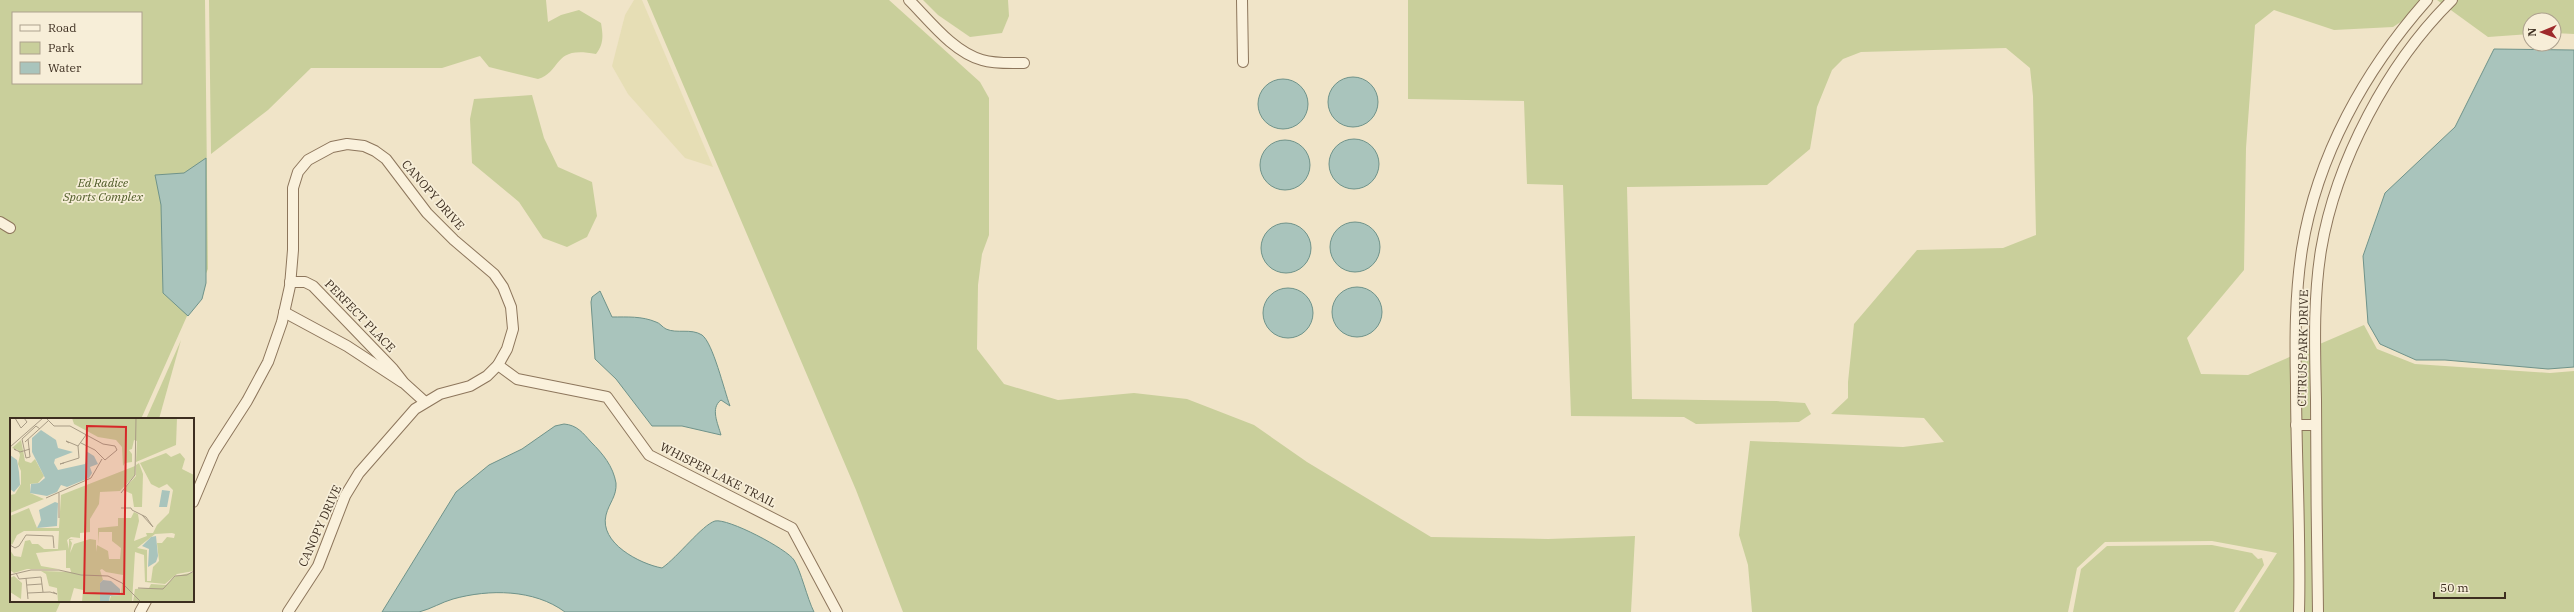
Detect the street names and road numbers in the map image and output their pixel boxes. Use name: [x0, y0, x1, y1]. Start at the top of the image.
street label: CANOPY DRIVE: [399, 157, 468, 233]
street label: PERFECT PLACE: [322, 276, 399, 355]
street label: CITRUS PARK DRIVE: [2294, 289, 2311, 407]
street label: WHISPER LAKE TRAIL: [658, 439, 779, 510]
street label: CANOPY DRIVE: [295, 483, 344, 569]

